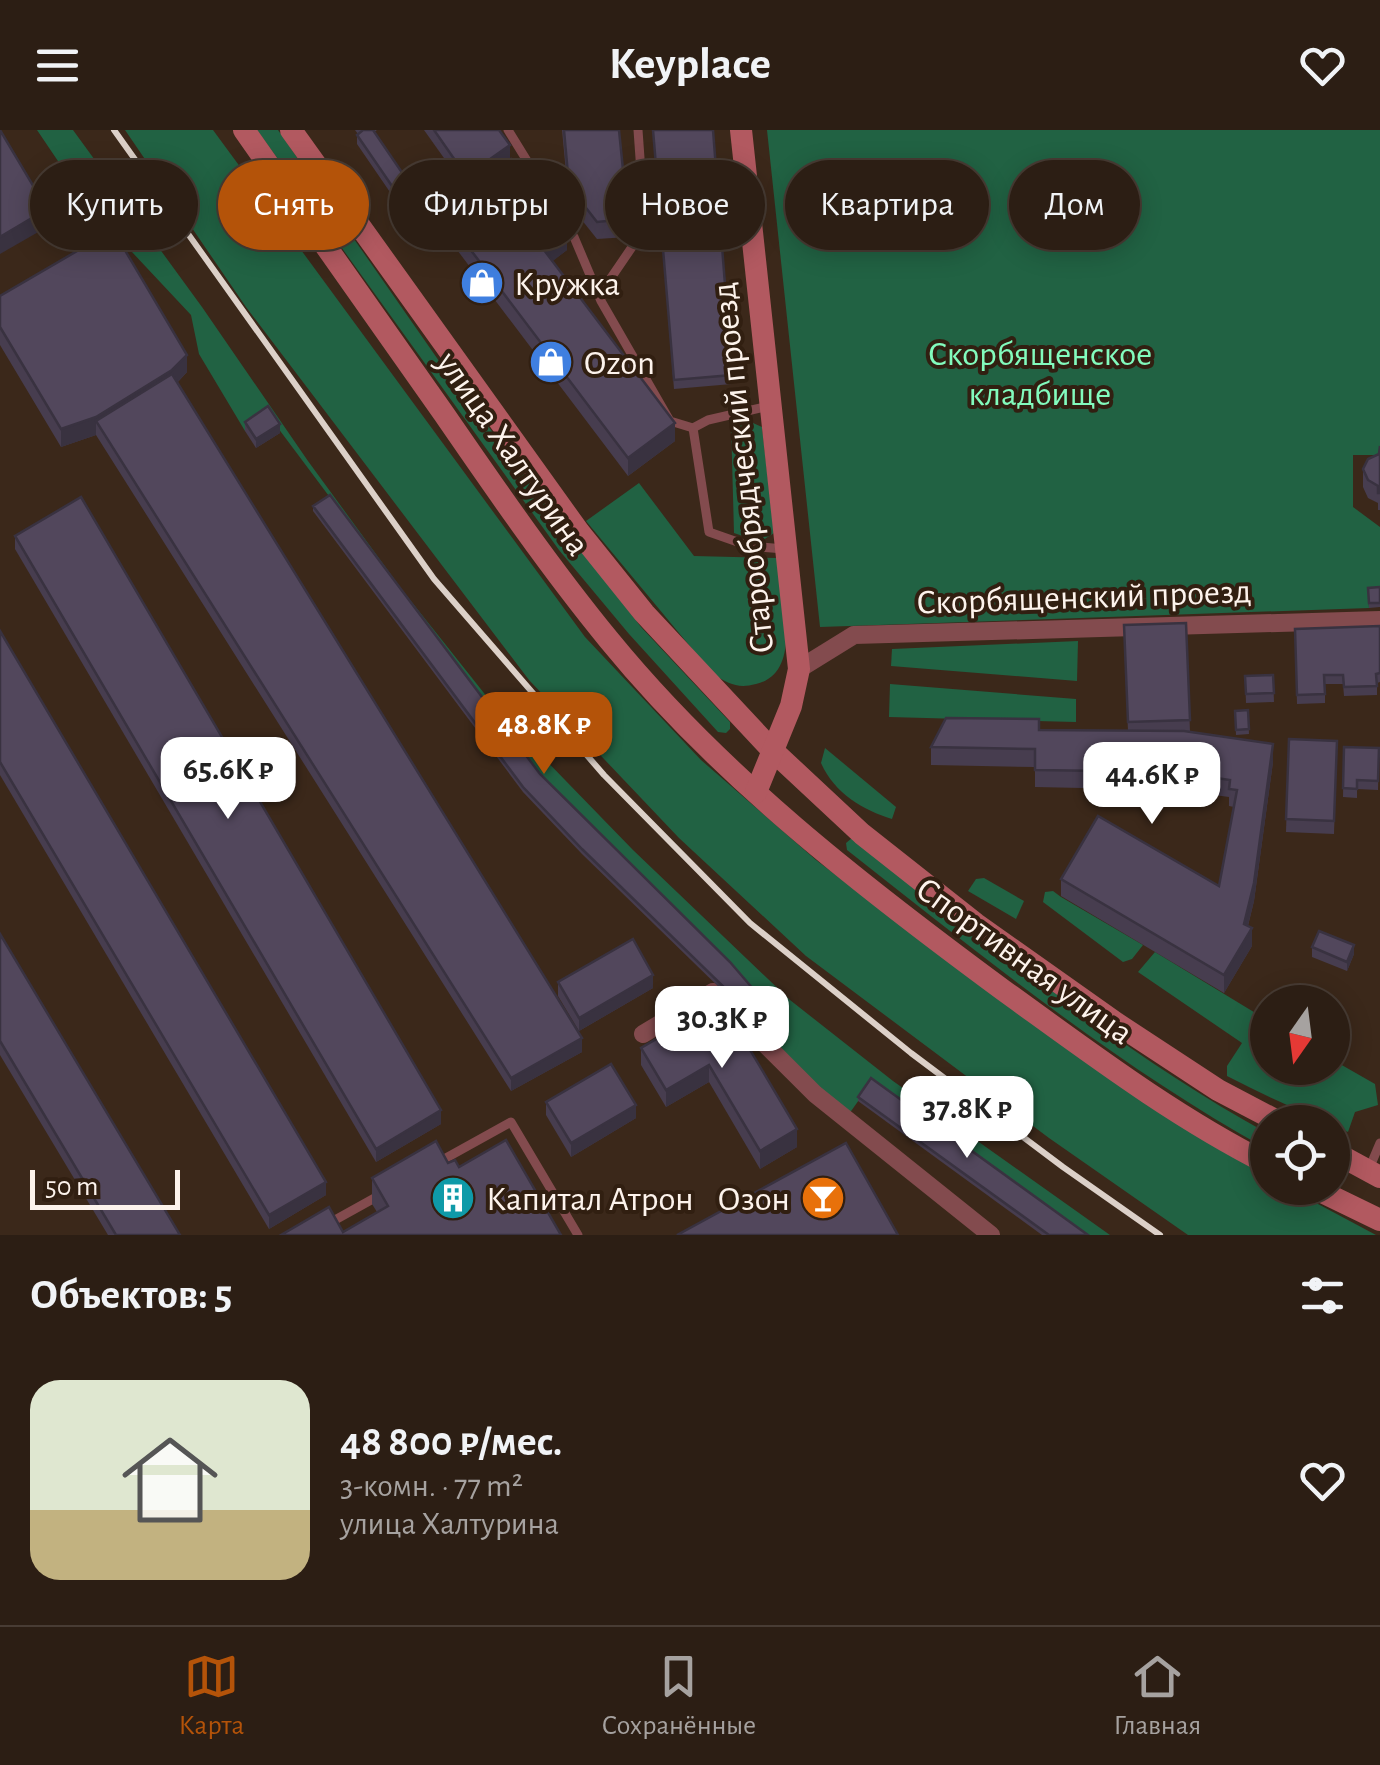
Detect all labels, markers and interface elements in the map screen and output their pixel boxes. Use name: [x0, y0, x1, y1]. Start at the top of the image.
icon: menu: [30, 38, 85, 93]
icon: heart: [1295, 38, 1350, 93]
text: Keyplace: [609, 42, 771, 87]
chip: Купить: [30, 160, 198, 250]
chip: Снять: [218, 160, 369, 250]
chip: Фильтры: [389, 160, 585, 250]
chip: Новое: [605, 160, 765, 250]
chip: Квартира: [785, 160, 989, 250]
chip: Дом: [1009, 160, 1140, 250]
shop icon: Кружка: [459, 260, 505, 306]
place label: Кружка: [514, 267, 620, 302]
street label: Старообрядческий проезд: [707, 281, 780, 655]
park label: Скорбященское кладбище: [928, 337, 1152, 412]
shop icon: Ozon: [528, 339, 574, 385]
street label: улица Халтурина: [429, 345, 596, 562]
place label: Ozon: [584, 346, 655, 381]
street label: Скорбященский проезд: [916, 574, 1252, 621]
pin: 48.8K ₽: [452, 692, 636, 777]
text: 48.8K ₽: [497, 708, 591, 740]
pin: 65.6K ₽: [136, 737, 320, 822]
pin: 44.6K ₽: [1060, 742, 1244, 827]
text: 65.6K ₽: [183, 753, 273, 785]
text: 44.6K ₽: [1105, 758, 1199, 790]
street label: Спортивная улица: [909, 871, 1139, 1051]
north arrow: [1250, 985, 1350, 1085]
map controls: [1250, 985, 1350, 1205]
pin: 30.3K ₽: [630, 986, 814, 1071]
text: 30.3K ₽: [677, 1002, 767, 1034]
pin: 37.8K ₽: [875, 1076, 1059, 1161]
text: 37.8K ₽: [922, 1092, 1012, 1124]
button: locate: [1250, 1105, 1350, 1205]
scale bar: [30, 1165, 180, 1210]
text: 50 m: [45, 1173, 99, 1201]
building icon: Капитал Атрон: [430, 1175, 476, 1221]
bar icon: Озон: [800, 1175, 846, 1221]
place label: Капитал Атрон: [486, 1182, 694, 1217]
place label: Озон: [717, 1182, 790, 1217]
icon: filters: [1295, 1268, 1350, 1323]
text: Объектов: 5: [30, 1274, 232, 1316]
icon: home: [110, 1420, 230, 1540]
text: 48 800 ₽/мес.: [340, 1421, 562, 1463]
icon: heart: [1295, 1453, 1350, 1508]
text: 3-комн. · 77 m²: [340, 1470, 523, 1502]
text: улица Халтурина: [340, 1508, 559, 1540]
tab: Карта: [179, 1649, 244, 1743]
tab: Сохранённые: [601, 1649, 756, 1743]
tab: Главная: [1113, 1649, 1201, 1743]

